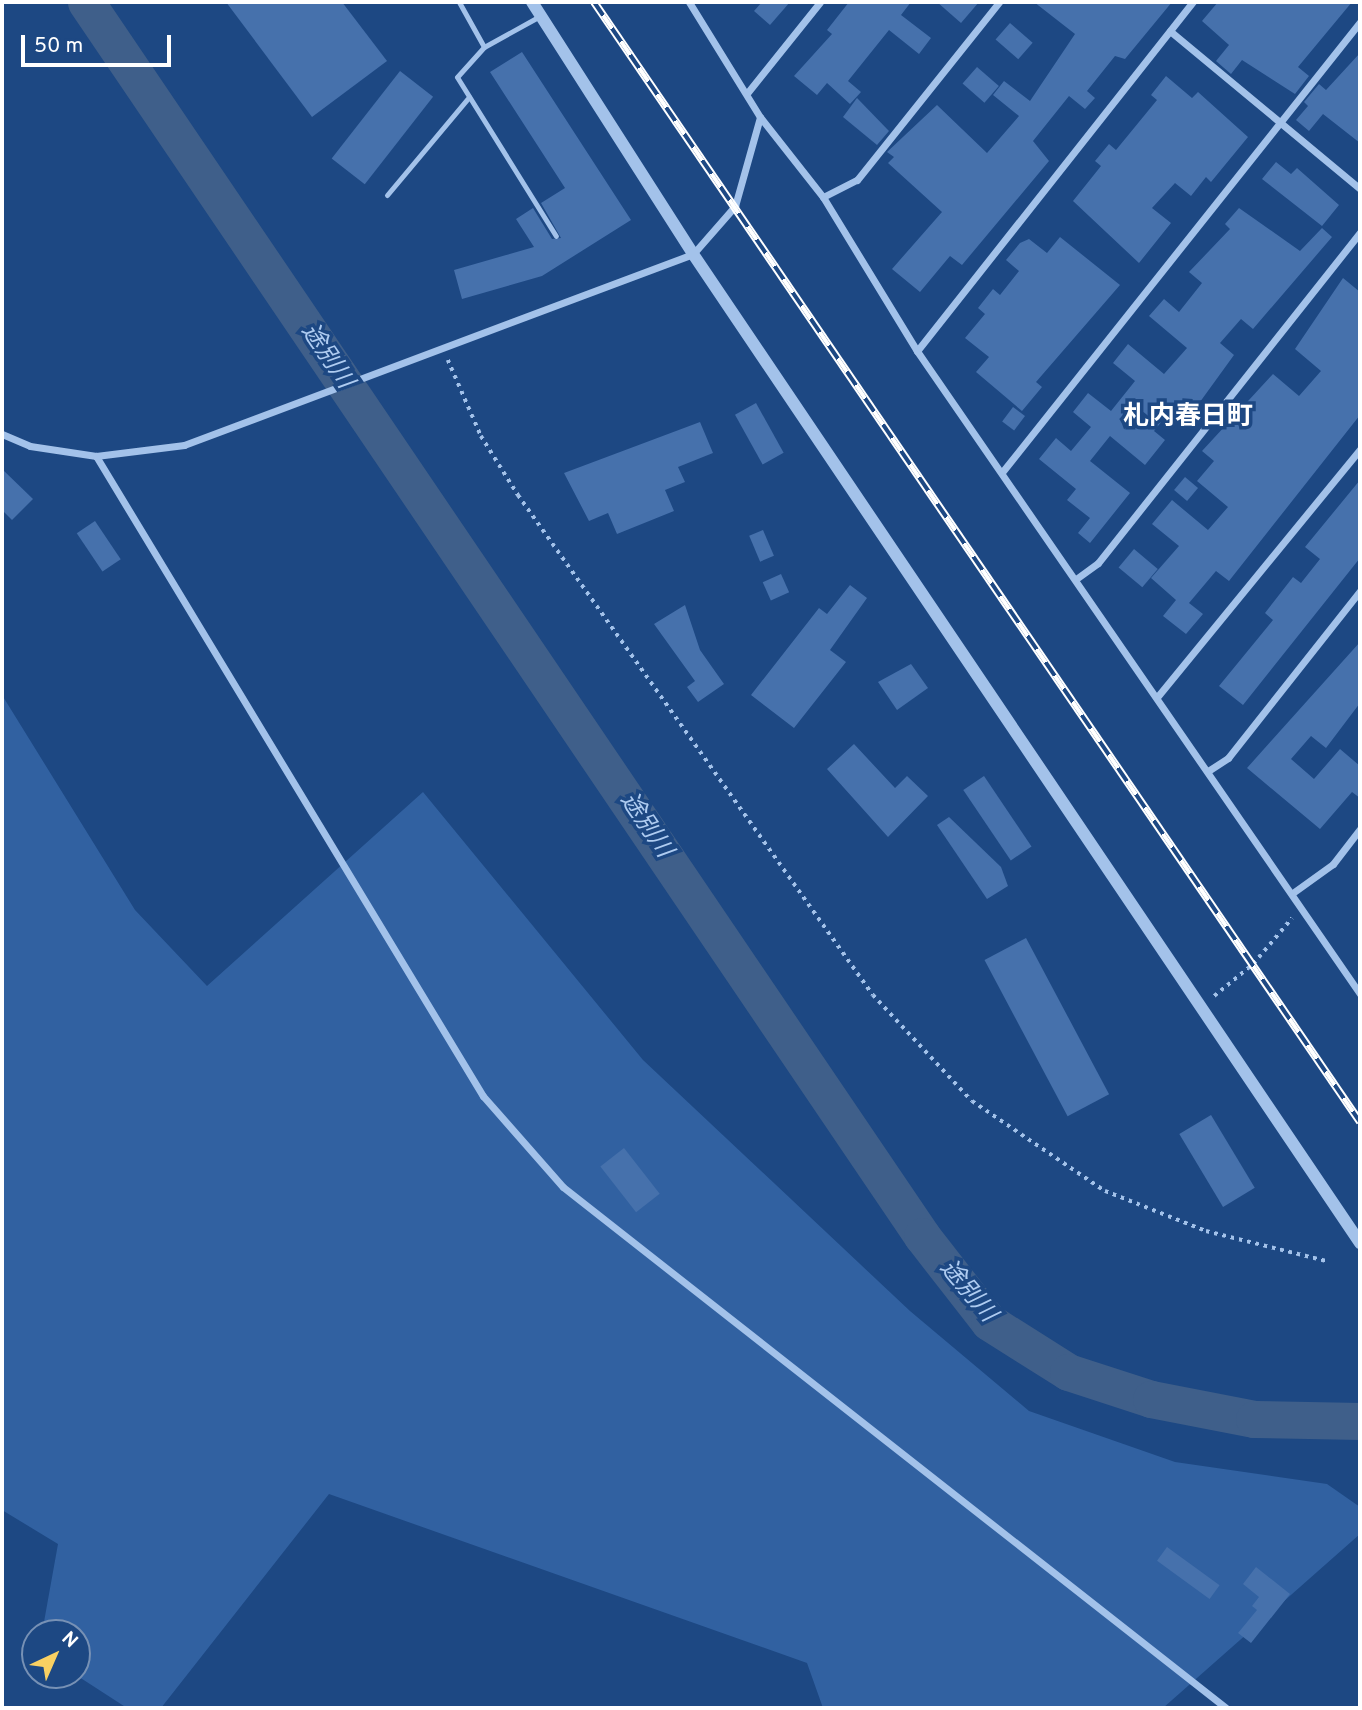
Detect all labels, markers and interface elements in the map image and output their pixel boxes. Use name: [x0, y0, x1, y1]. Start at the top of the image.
scale bar: [24, 21, 175, 65]
text: 50 m: [34, 33, 83, 60]
water label: 途別川: [294, 319, 358, 395]
district label: 札内春日町: [1123, 402, 1253, 434]
water label: 途別川: [613, 788, 677, 864]
water label: 途別川: [933, 1255, 1001, 1329]
north arrow: [21, 1619, 91, 1689]
text: N: [56, 1627, 82, 1654]

